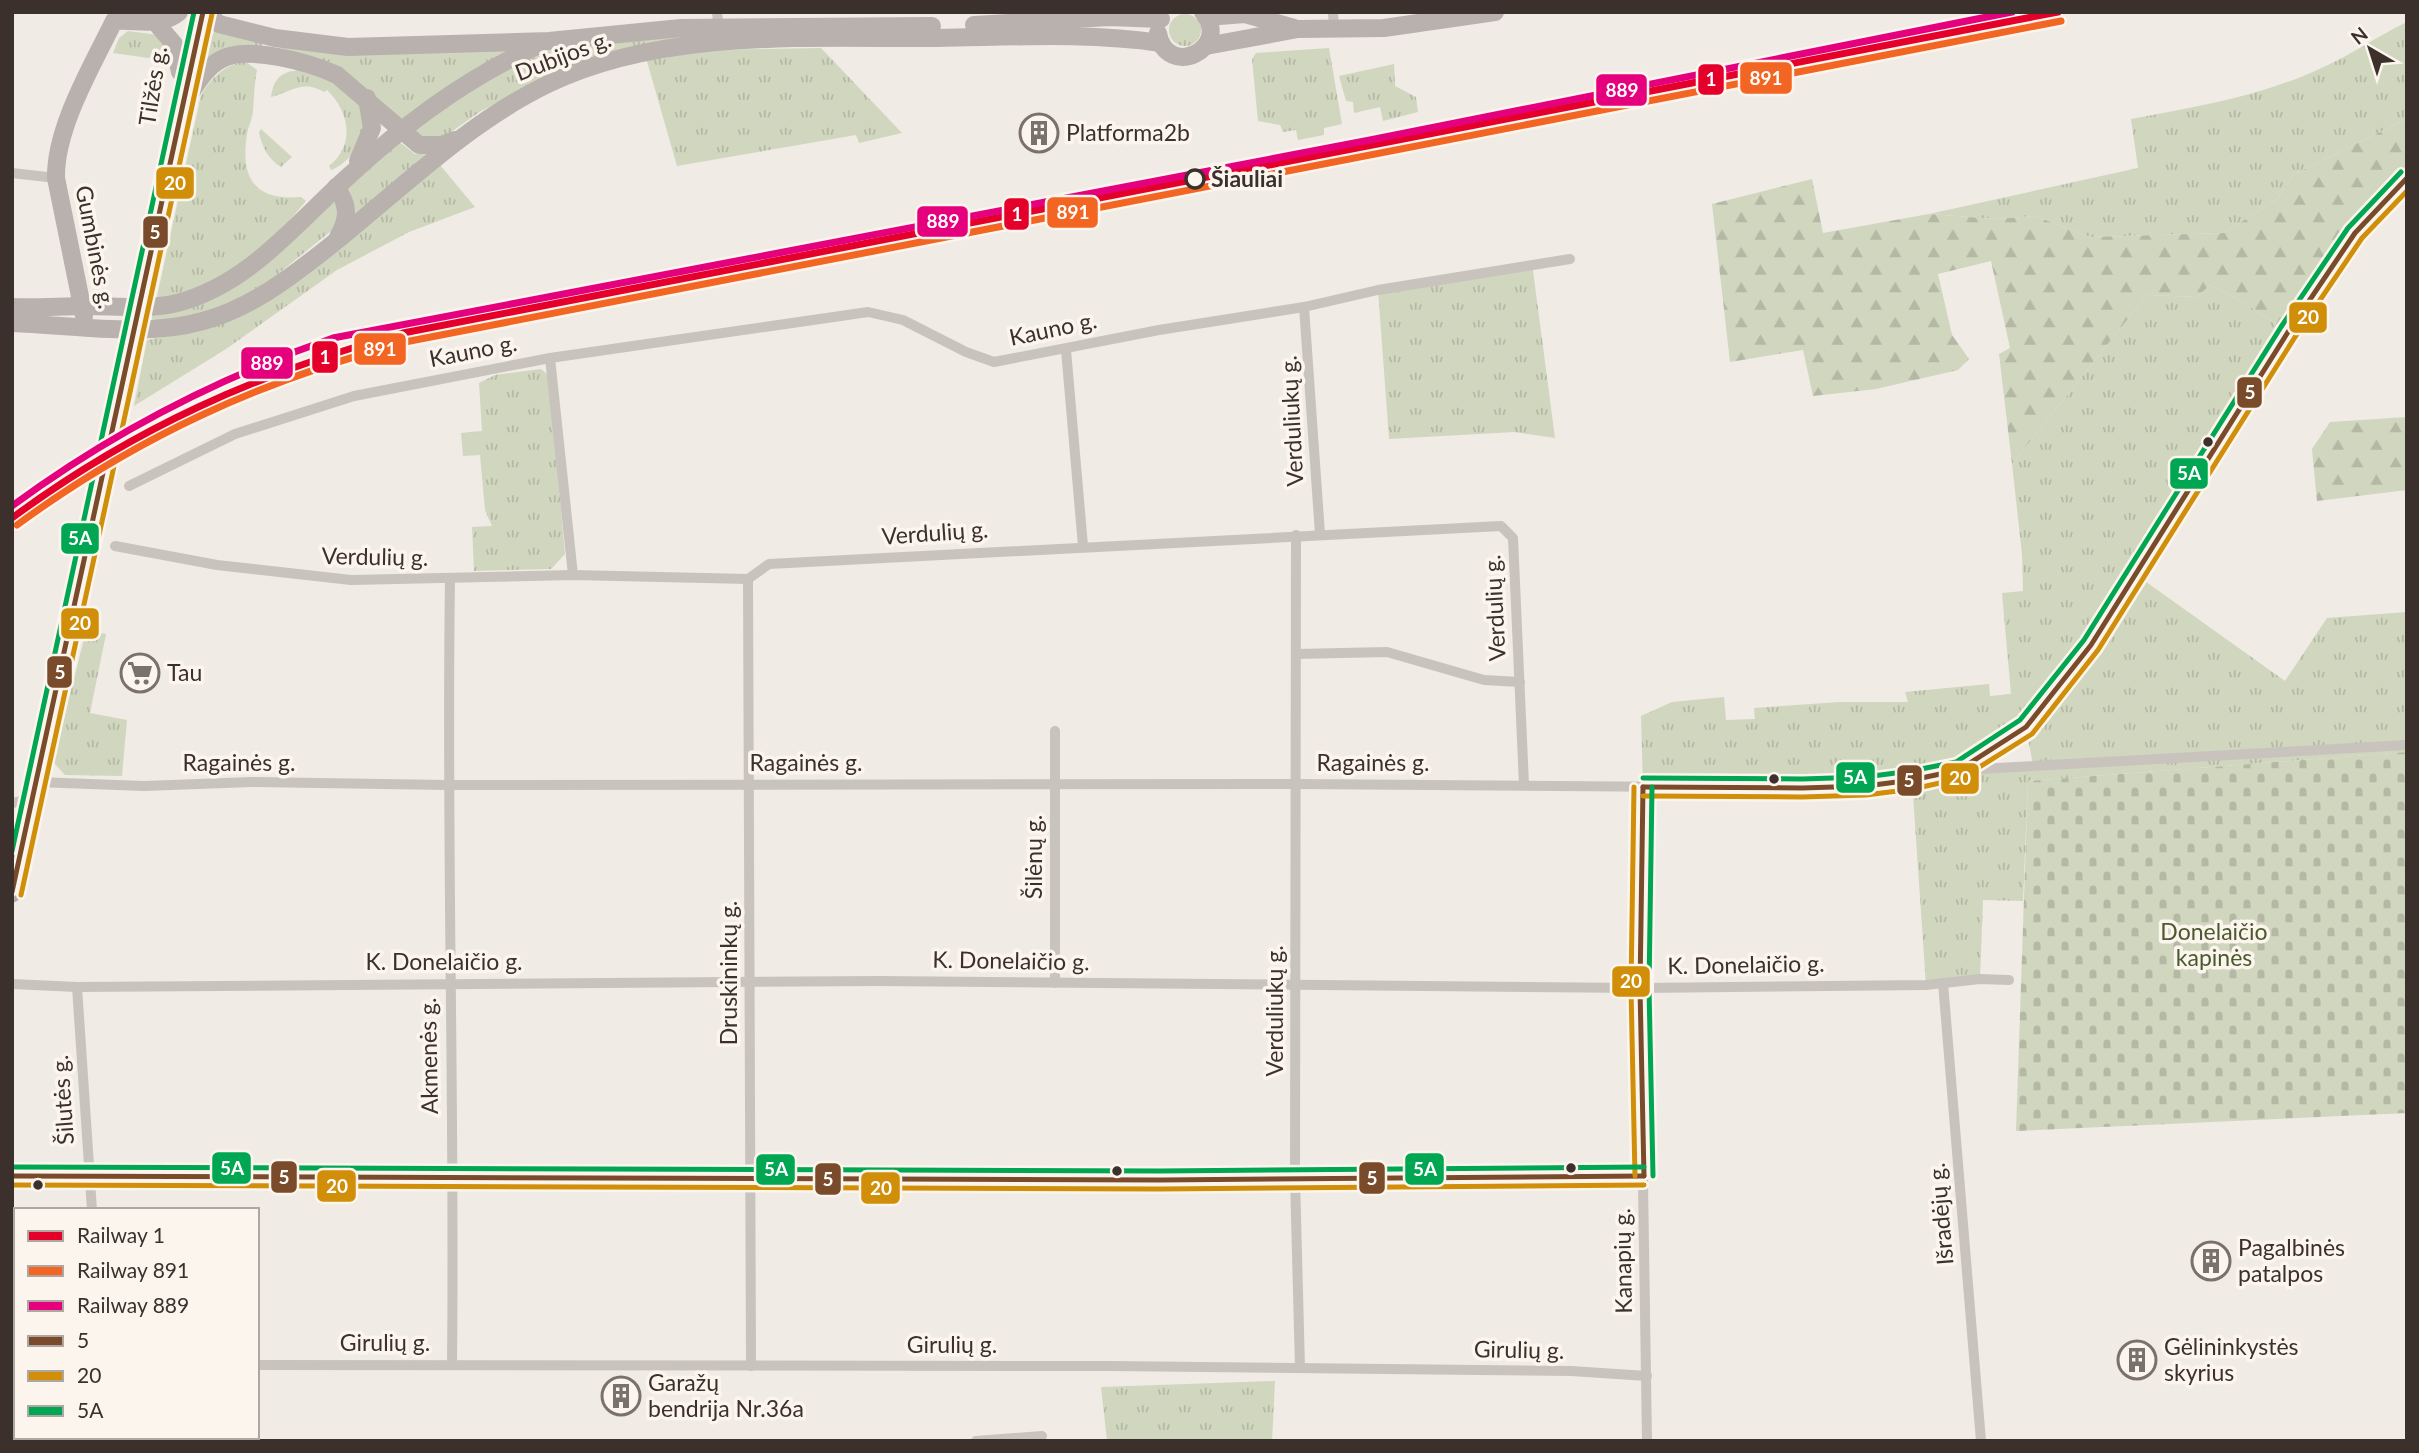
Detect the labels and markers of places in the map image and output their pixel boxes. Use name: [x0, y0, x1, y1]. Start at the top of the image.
building icon: Platforma2b: [1018, 112, 1060, 154]
place label: Platforma2b: [1066, 118, 1190, 146]
place label: Šiauliai: [1211, 164, 1283, 192]
marker: Šiauliai: [1185, 169, 1205, 189]
unlabelled marker: [2201, 435, 2215, 449]
supermarket icon: Tau: [119, 652, 161, 694]
place label: Tau: [167, 658, 202, 686]
unlabelled marker: [1767, 772, 1781, 786]
unlabelled marker: [1564, 1161, 1578, 1175]
unlabelled marker: [1110, 1164, 1124, 1178]
unlabelled marker: [31, 1178, 45, 1192]
place label: Pagalbinės patalpos: [2238, 1233, 2345, 1287]
building icon: Pagalbinės patalpos: [2190, 1240, 2232, 1282]
place label: Gėlininkystės skyrius: [2164, 1332, 2299, 1386]
building icon: Gėlininkystės skyrius: [2116, 1339, 2158, 1381]
place label: Garažų bendrija Nr.36a: [648, 1368, 804, 1422]
building icon: Garažų bendrija Nr.36a: [600, 1375, 642, 1417]

